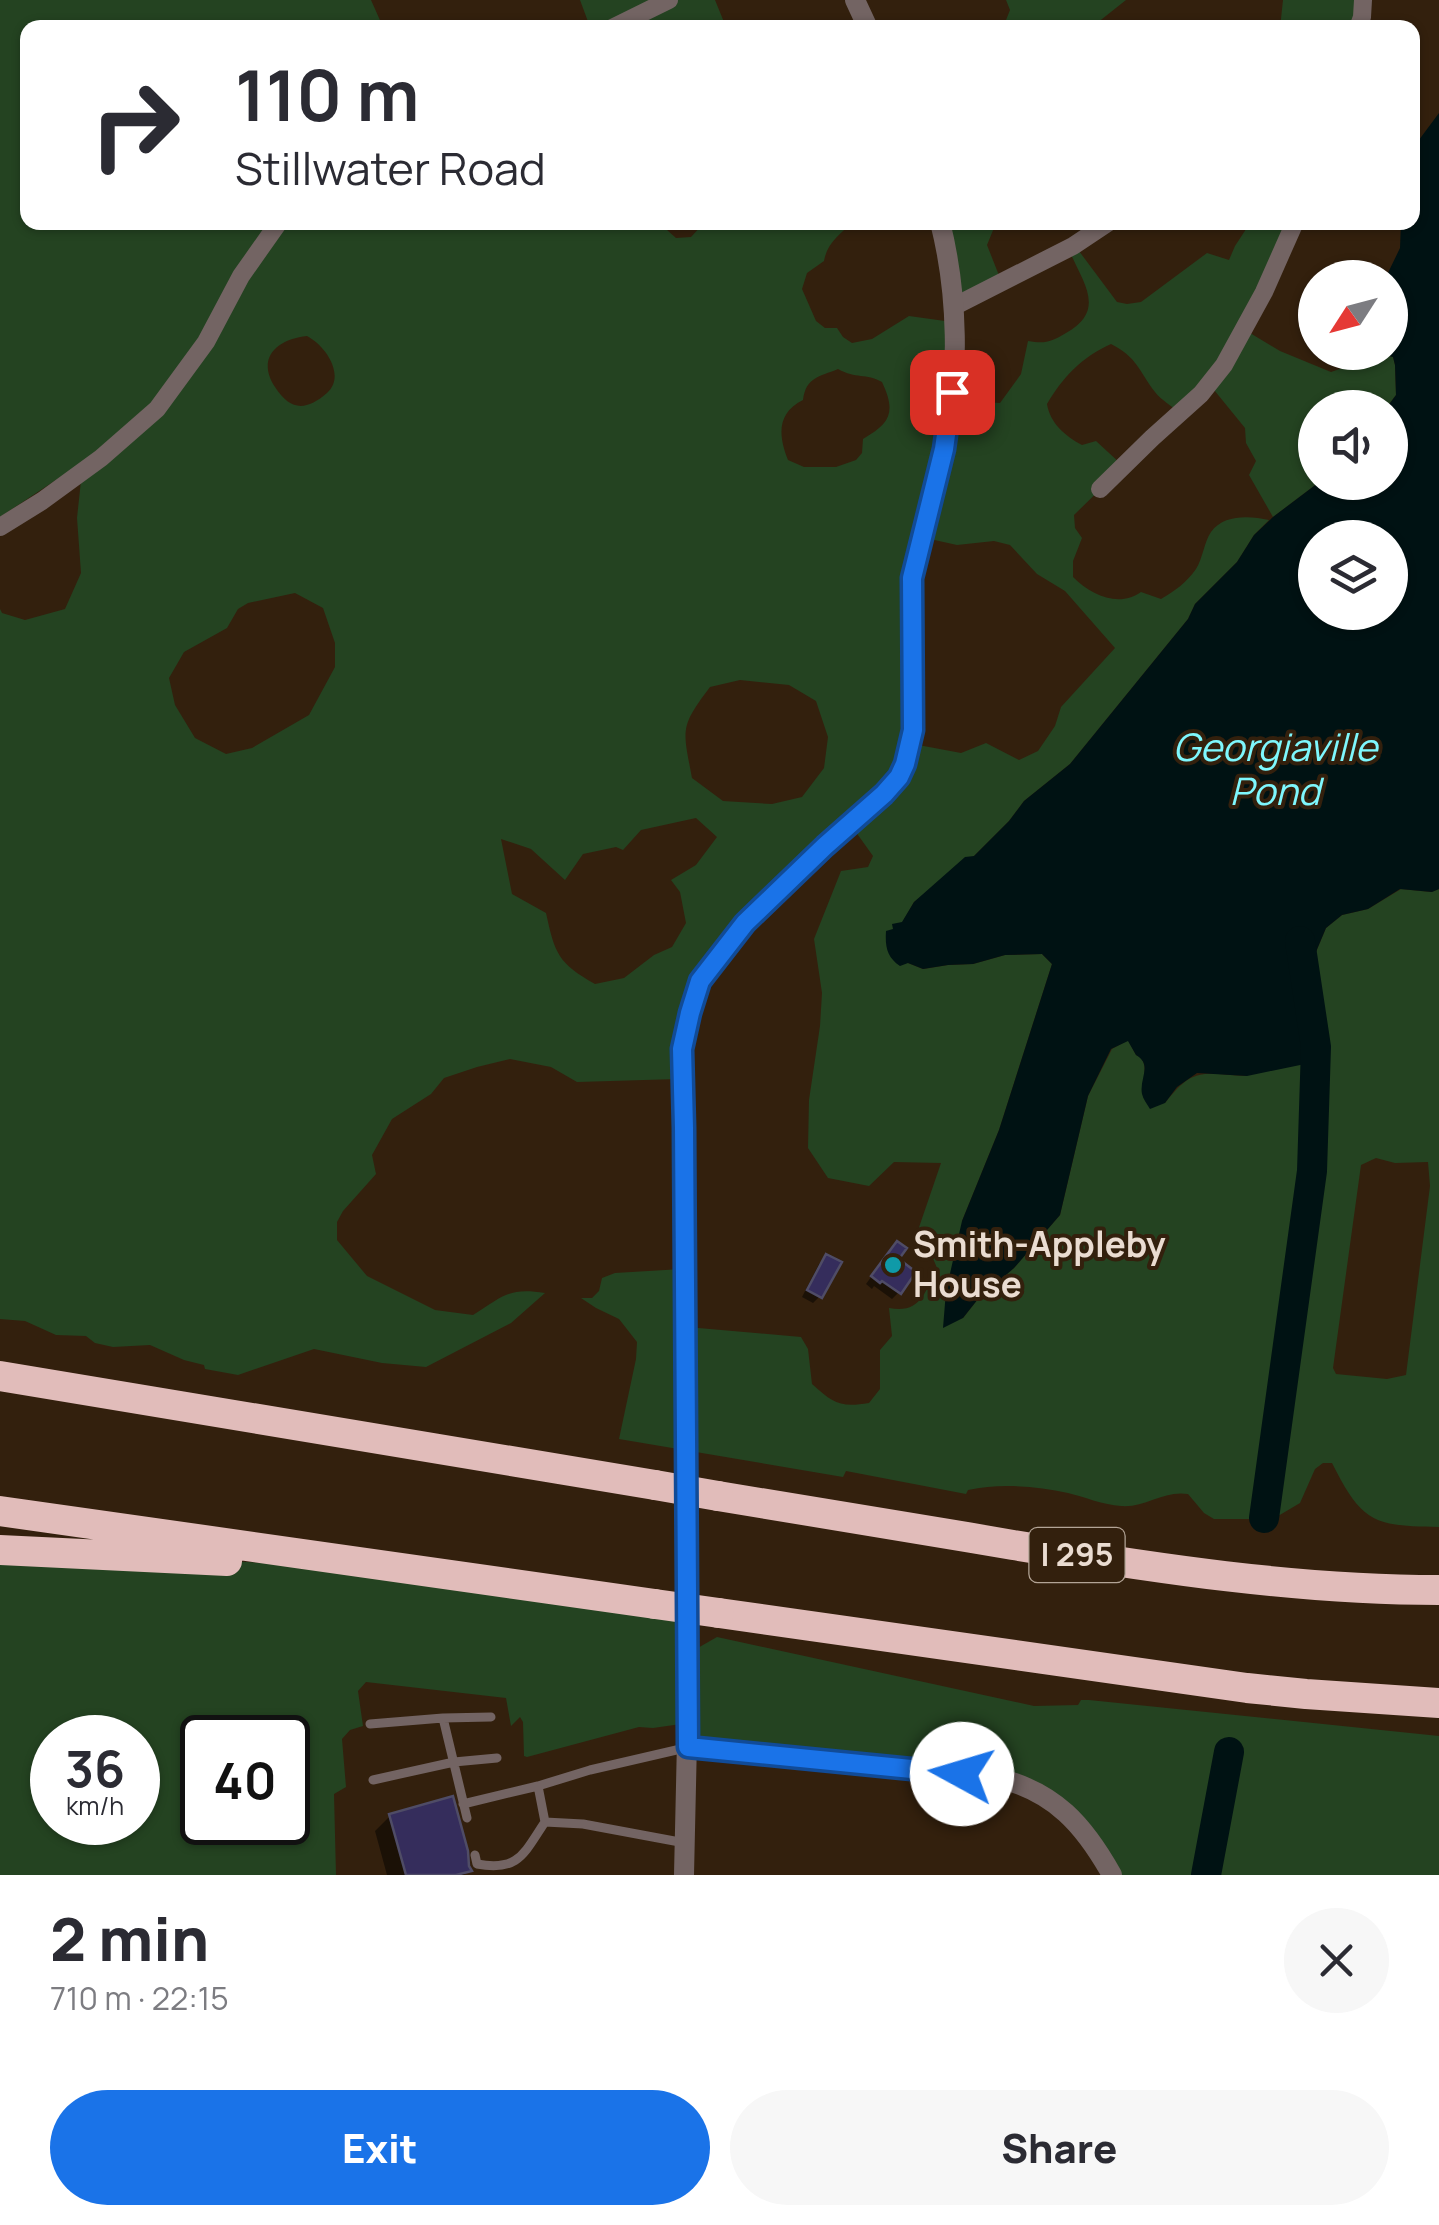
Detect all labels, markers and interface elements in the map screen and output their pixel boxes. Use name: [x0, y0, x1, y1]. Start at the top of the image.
text: 110 m: [235, 46, 419, 142]
icon: right: [70, 60, 200, 190]
text: Stillwater Road: [235, 137, 546, 199]
north arrow: [1298, 260, 1408, 370]
map controls: [1298, 260, 1408, 630]
pin: [910, 350, 995, 435]
icon: arrive: [925, 365, 980, 420]
button: sound: [1298, 390, 1408, 500]
button: layers: [1298, 520, 1408, 630]
water label: Georgiaville Pond: [1173, 720, 1380, 816]
place label: Smith-Appleby House: [913, 1220, 1166, 1308]
marker: Smith-Appleby House: [882, 1254, 904, 1276]
road number: I 295: [1030, 1528, 1124, 1582]
speed limit sign: 40: [180, 1715, 310, 1845]
position arrow: [910, 1722, 1014, 1826]
text: 36: [65, 1734, 125, 1802]
text: km/h: [66, 1788, 124, 1823]
text: 2 min: [50, 1897, 209, 1979]
button: close: [1284, 1908, 1389, 2013]
text: 710 m · 22:15: [50, 1976, 229, 2020]
button: Exit: [50, 2090, 710, 2205]
button: Share: [730, 2090, 1389, 2205]

